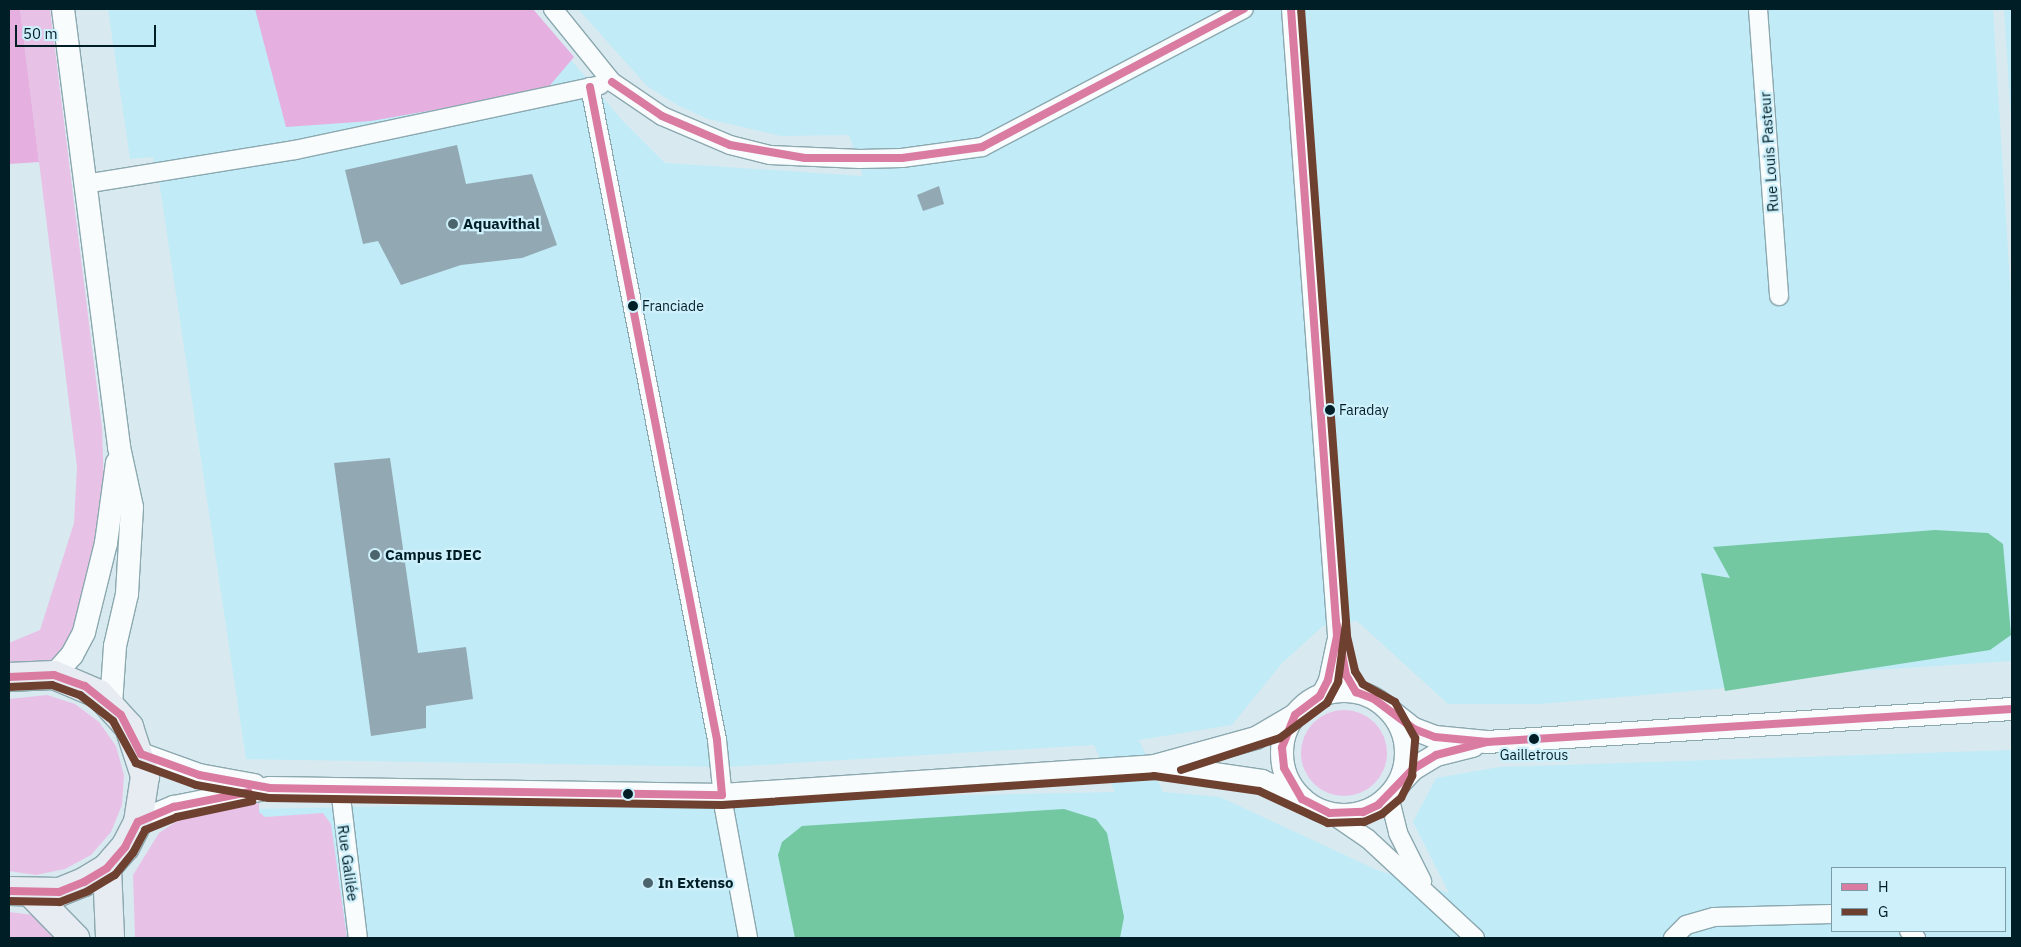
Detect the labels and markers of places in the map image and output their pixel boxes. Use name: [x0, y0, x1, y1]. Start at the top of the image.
place label: Aquavithal: [463, 215, 540, 233]
marker: Aquavithal: [447, 218, 459, 230]
place label: Franciade: [642, 298, 704, 314]
marker: Franciade: [628, 301, 638, 311]
place label: Faraday: [1339, 402, 1389, 418]
marker: Faraday: [1325, 405, 1335, 415]
place label: Campus IDEC: [385, 546, 482, 564]
marker: Campus IDEC: [369, 549, 381, 561]
marker: Gailletrous: [1529, 734, 1539, 744]
place label: Gailletrous: [1500, 747, 1568, 763]
unlabelled marker: [623, 789, 633, 799]
place label: In Extenso: [658, 874, 734, 892]
marker: In Extenso: [642, 877, 654, 889]

